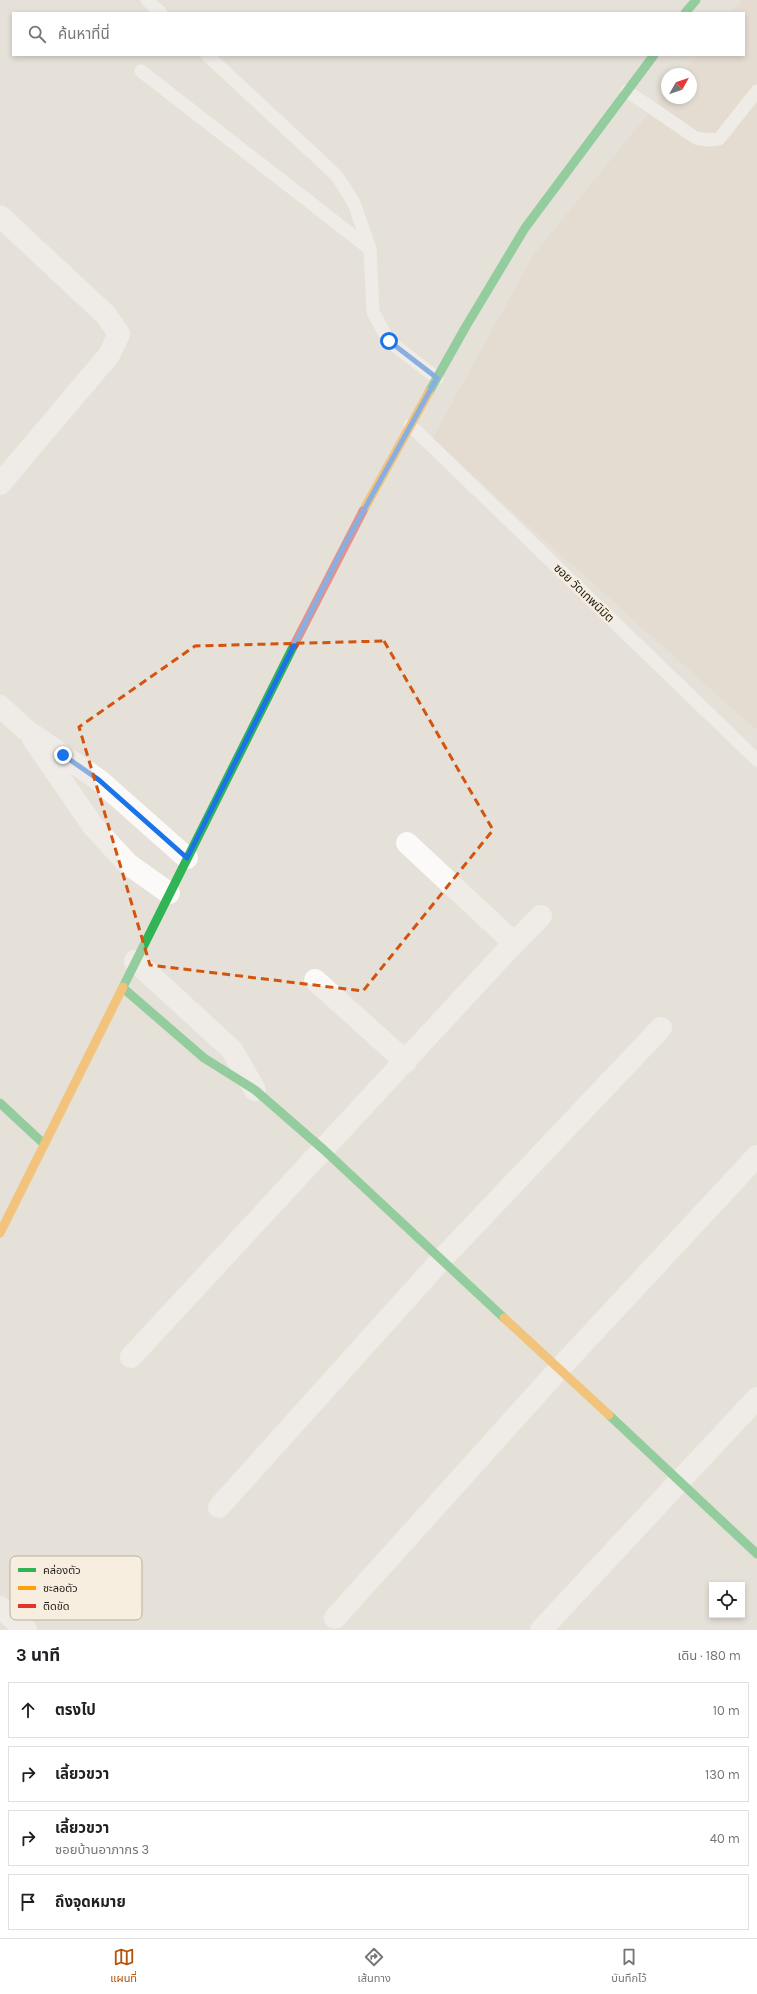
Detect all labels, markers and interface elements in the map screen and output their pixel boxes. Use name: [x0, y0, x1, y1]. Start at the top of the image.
search box: [12, 12, 745, 56]
icon: search: [26, 23, 48, 45]
text: ค้นหาที่นี่: [58, 25, 110, 43]
north arrow: [661, 68, 697, 104]
route start: [380, 332, 398, 350]
street label: ซอย วัดเทพนิมิต: [551, 561, 617, 625]
route end: [54, 746, 72, 764]
legend: [10, 1556, 142, 1620]
text: คล่องตัว: [43, 1564, 81, 1577]
text: ชะลอตัว: [43, 1582, 78, 1595]
map controls: [709, 1582, 745, 1618]
button: locate: [709, 1582, 745, 1618]
text: ติดขัด: [43, 1600, 70, 1613]
text: 3 นาที: [16, 1645, 60, 1665]
text: เดิน · 180 m: [678, 1648, 741, 1663]
icon: ahead: [17, 1699, 39, 1721]
text: ตรงไป: [55, 1701, 96, 1719]
text: 10 m: [713, 1703, 740, 1718]
icon: right: [17, 1763, 39, 1785]
text: เลี้ยวขวา: [55, 1765, 109, 1783]
text: 130 m: [705, 1767, 740, 1782]
text: เลี้ยวขวา: [55, 1819, 109, 1837]
icon: right: [17, 1827, 39, 1849]
text: 40 m: [710, 1831, 740, 1846]
text: ซอยบ้านอาภากร 3: [55, 1842, 149, 1857]
icon: arrive: [17, 1891, 39, 1913]
text: ถึงจุดหมาย: [55, 1893, 126, 1911]
tab: แผนที่: [110, 1946, 137, 1987]
tab: เส้นทาง: [358, 1946, 391, 1987]
tab: บันทึกไว้: [611, 1946, 647, 1987]

